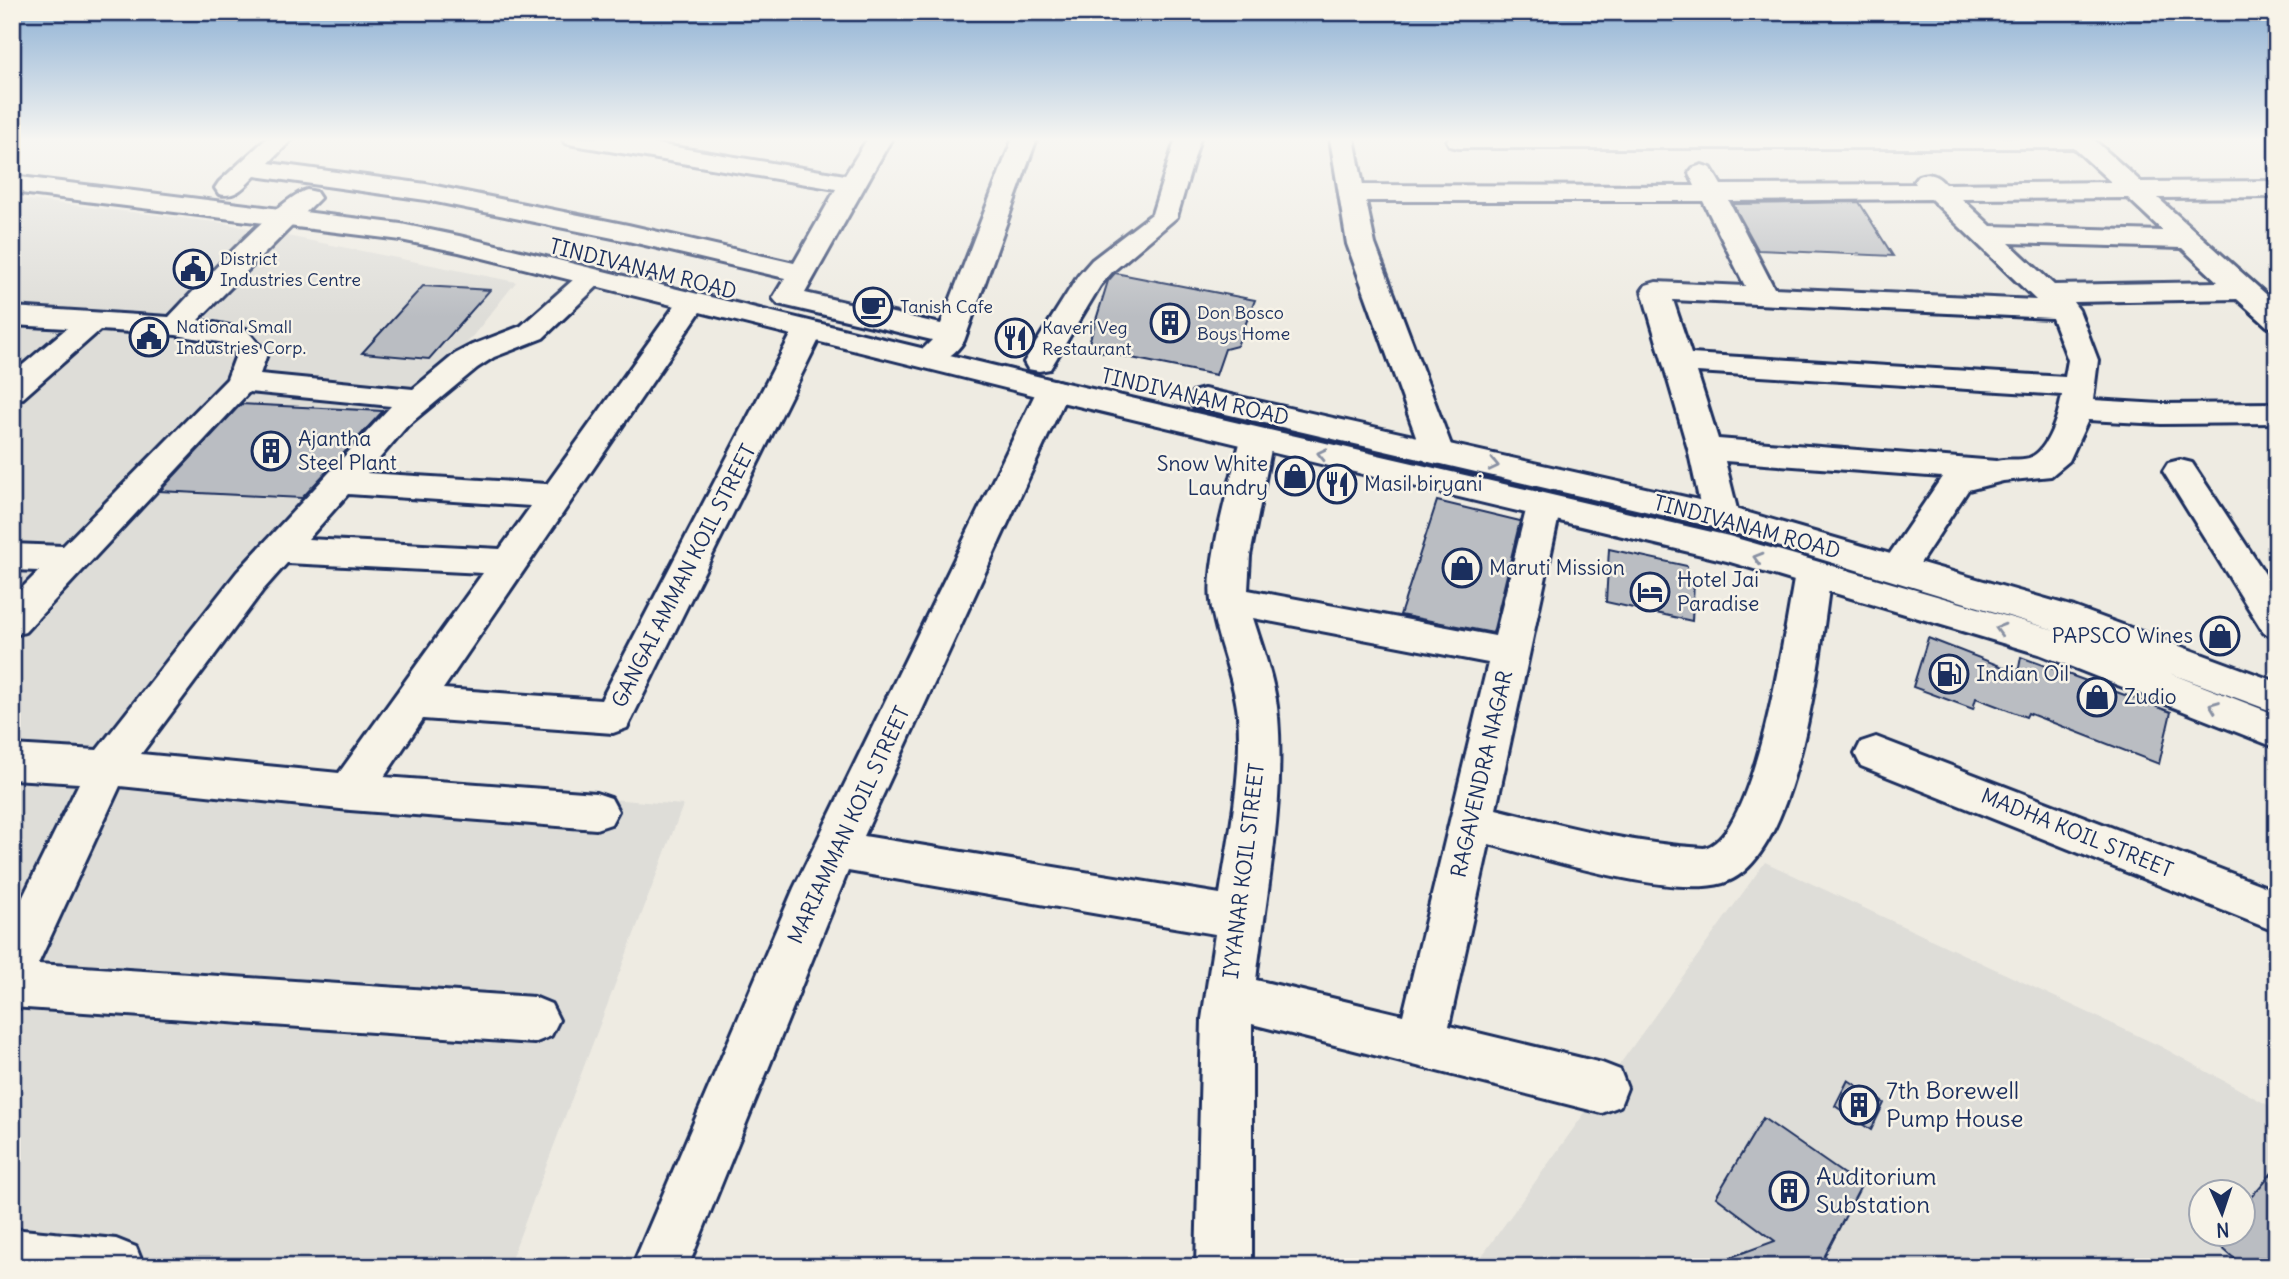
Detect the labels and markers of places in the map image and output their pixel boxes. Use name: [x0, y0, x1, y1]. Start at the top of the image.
place label: District Industries Centre: [220, 247, 361, 291]
public building icon: District Industries Centre: [172, 248, 214, 290]
cafe icon: Tanish Cafe: [852, 286, 894, 328]
place label: Tanish Cafe: [900, 295, 993, 318]
place label: Don Bosco Boys Home: [1197, 301, 1290, 345]
building icon: Don Bosco Boys Home: [1149, 302, 1191, 344]
place label: National Small Industries Corp.: [176, 315, 306, 359]
public building icon: National Small Industries Corp.: [128, 316, 170, 358]
place label: Kaveri Veg Restaurant: [1042, 316, 1131, 360]
restaurant icon: Kaveri Veg Restaurant: [994, 317, 1036, 359]
place label: Ajantha Steel Plant: [298, 425, 397, 476]
building icon: Ajantha Steel Plant: [250, 430, 292, 472]
place label: Snow White Laundry: [1157, 450, 1268, 501]
shop icon: Snow White Laundry: [1274, 455, 1316, 497]
restaurant icon: Masil biryani: [1316, 463, 1358, 505]
place label: Masil biryani: [1364, 470, 1482, 497]
shop icon: Maruti Mission: [1441, 547, 1483, 589]
place label: Maruti Mission: [1489, 554, 1625, 581]
place label: Hotel Jai Paradise: [1677, 566, 1759, 617]
hotel icon: Hotel Jai Paradise: [1629, 571, 1671, 613]
shop icon: PAPSCO Wines: [2199, 615, 2241, 657]
place label: PAPSCO Wines: [2052, 622, 2193, 649]
fuel station icon: Indian Oil: [1928, 653, 1970, 695]
place label: Indian Oil: [1976, 660, 2069, 687]
shop icon: Zudio: [2076, 676, 2118, 718]
place label: Zudio: [2124, 683, 2176, 710]
place label: 7th Borewell Pump House: [1886, 1075, 2023, 1133]
building icon: 7th Borewell Pump House: [1838, 1084, 1880, 1126]
place label: Auditorium Substation: [1816, 1161, 1937, 1219]
building icon: Auditorium Substation: [1768, 1170, 1810, 1212]

